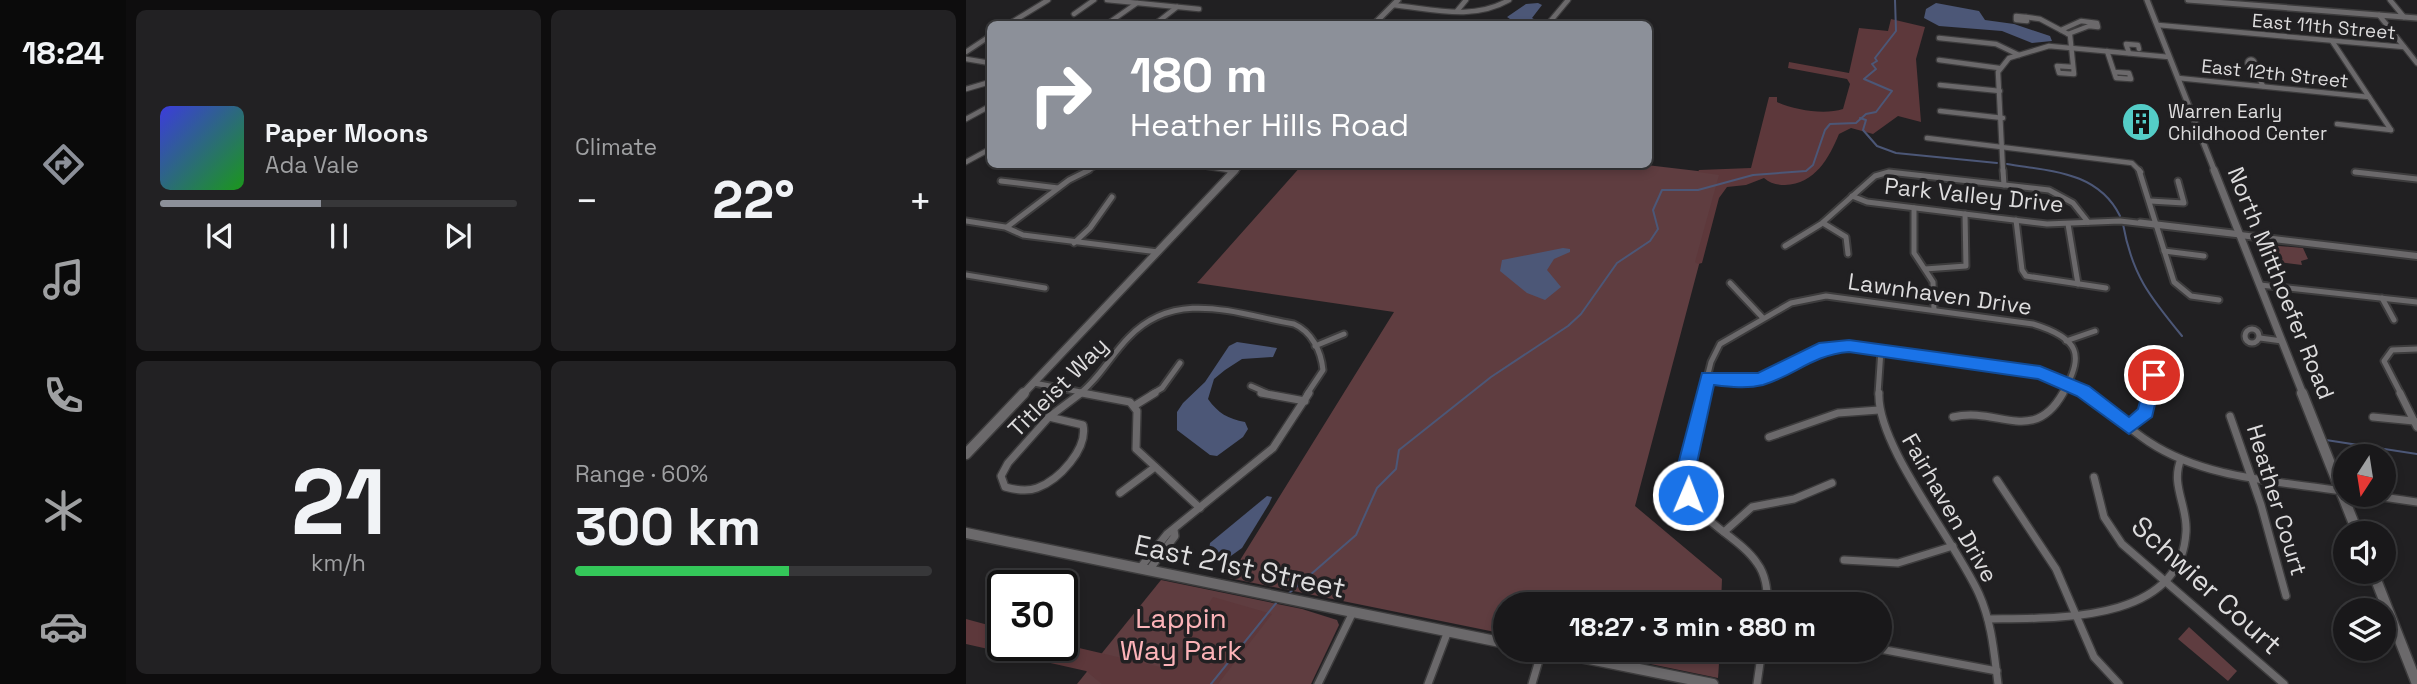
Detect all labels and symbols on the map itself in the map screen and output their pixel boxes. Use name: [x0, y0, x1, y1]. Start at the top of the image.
street label: East 11th Street: [2251, 8, 2397, 45]
street label: East 12th Street: [2200, 53, 2350, 94]
place label: Warren Early Childhood Center: [2168, 99, 2327, 146]
building icon: Warren Early Childhood Center: [2120, 101, 2162, 143]
street label: North Mitthoefer Road: [2221, 162, 2341, 404]
street label: Park Valley Drive: [1883, 171, 2065, 219]
street label: Lawnhaven Drive: [1846, 266, 2034, 322]
street label: Titleist Way: [1002, 331, 1114, 443]
pin: [2124, 345, 2184, 405]
street label: Heather Court: [2240, 421, 2314, 579]
street label: Fairhaven Drive: [1895, 428, 2005, 588]
north arrow: [2333, 444, 2396, 508]
position arrow: [1651, 458, 1725, 532]
street label: Schwier Court: [2124, 508, 2290, 662]
street label: East 21st Street: [1131, 526, 1349, 606]
speed limit sign: 30: [987, 570, 1078, 661]
park label: Lappin Way Park: [1120, 600, 1242, 668]

